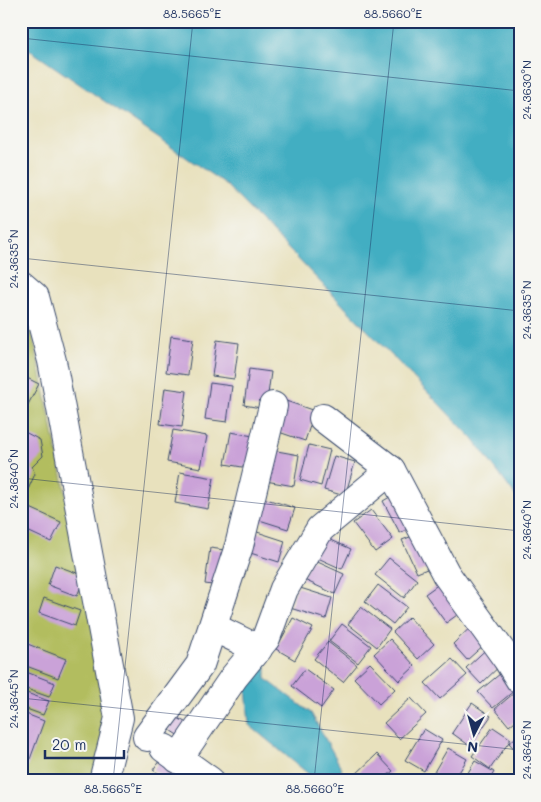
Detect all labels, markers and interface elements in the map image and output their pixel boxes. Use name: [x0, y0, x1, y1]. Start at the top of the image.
text: 88.5665°E: [163, 5, 221, 21]
text: 88.5660°E: [364, 5, 422, 21]
text: 24.3630°N: [518, 60, 534, 120]
text: 24.3635°N: [5, 229, 21, 289]
text: 24.3635°N: [518, 280, 534, 340]
text: 24.3640°N: [5, 449, 21, 509]
text: 24.3640°N: [518, 500, 534, 560]
text: 24.3645°N: [5, 669, 21, 729]
north arrow: [448, 710, 498, 760]
text: 24.3645°N: [518, 720, 534, 780]
scale bar: [45, 727, 124, 759]
text: 20 m: [52, 734, 86, 754]
text: N: [466, 737, 479, 757]
text: 88.5665°E: [84, 780, 142, 796]
text: 88.5660°E: [286, 780, 344, 796]

